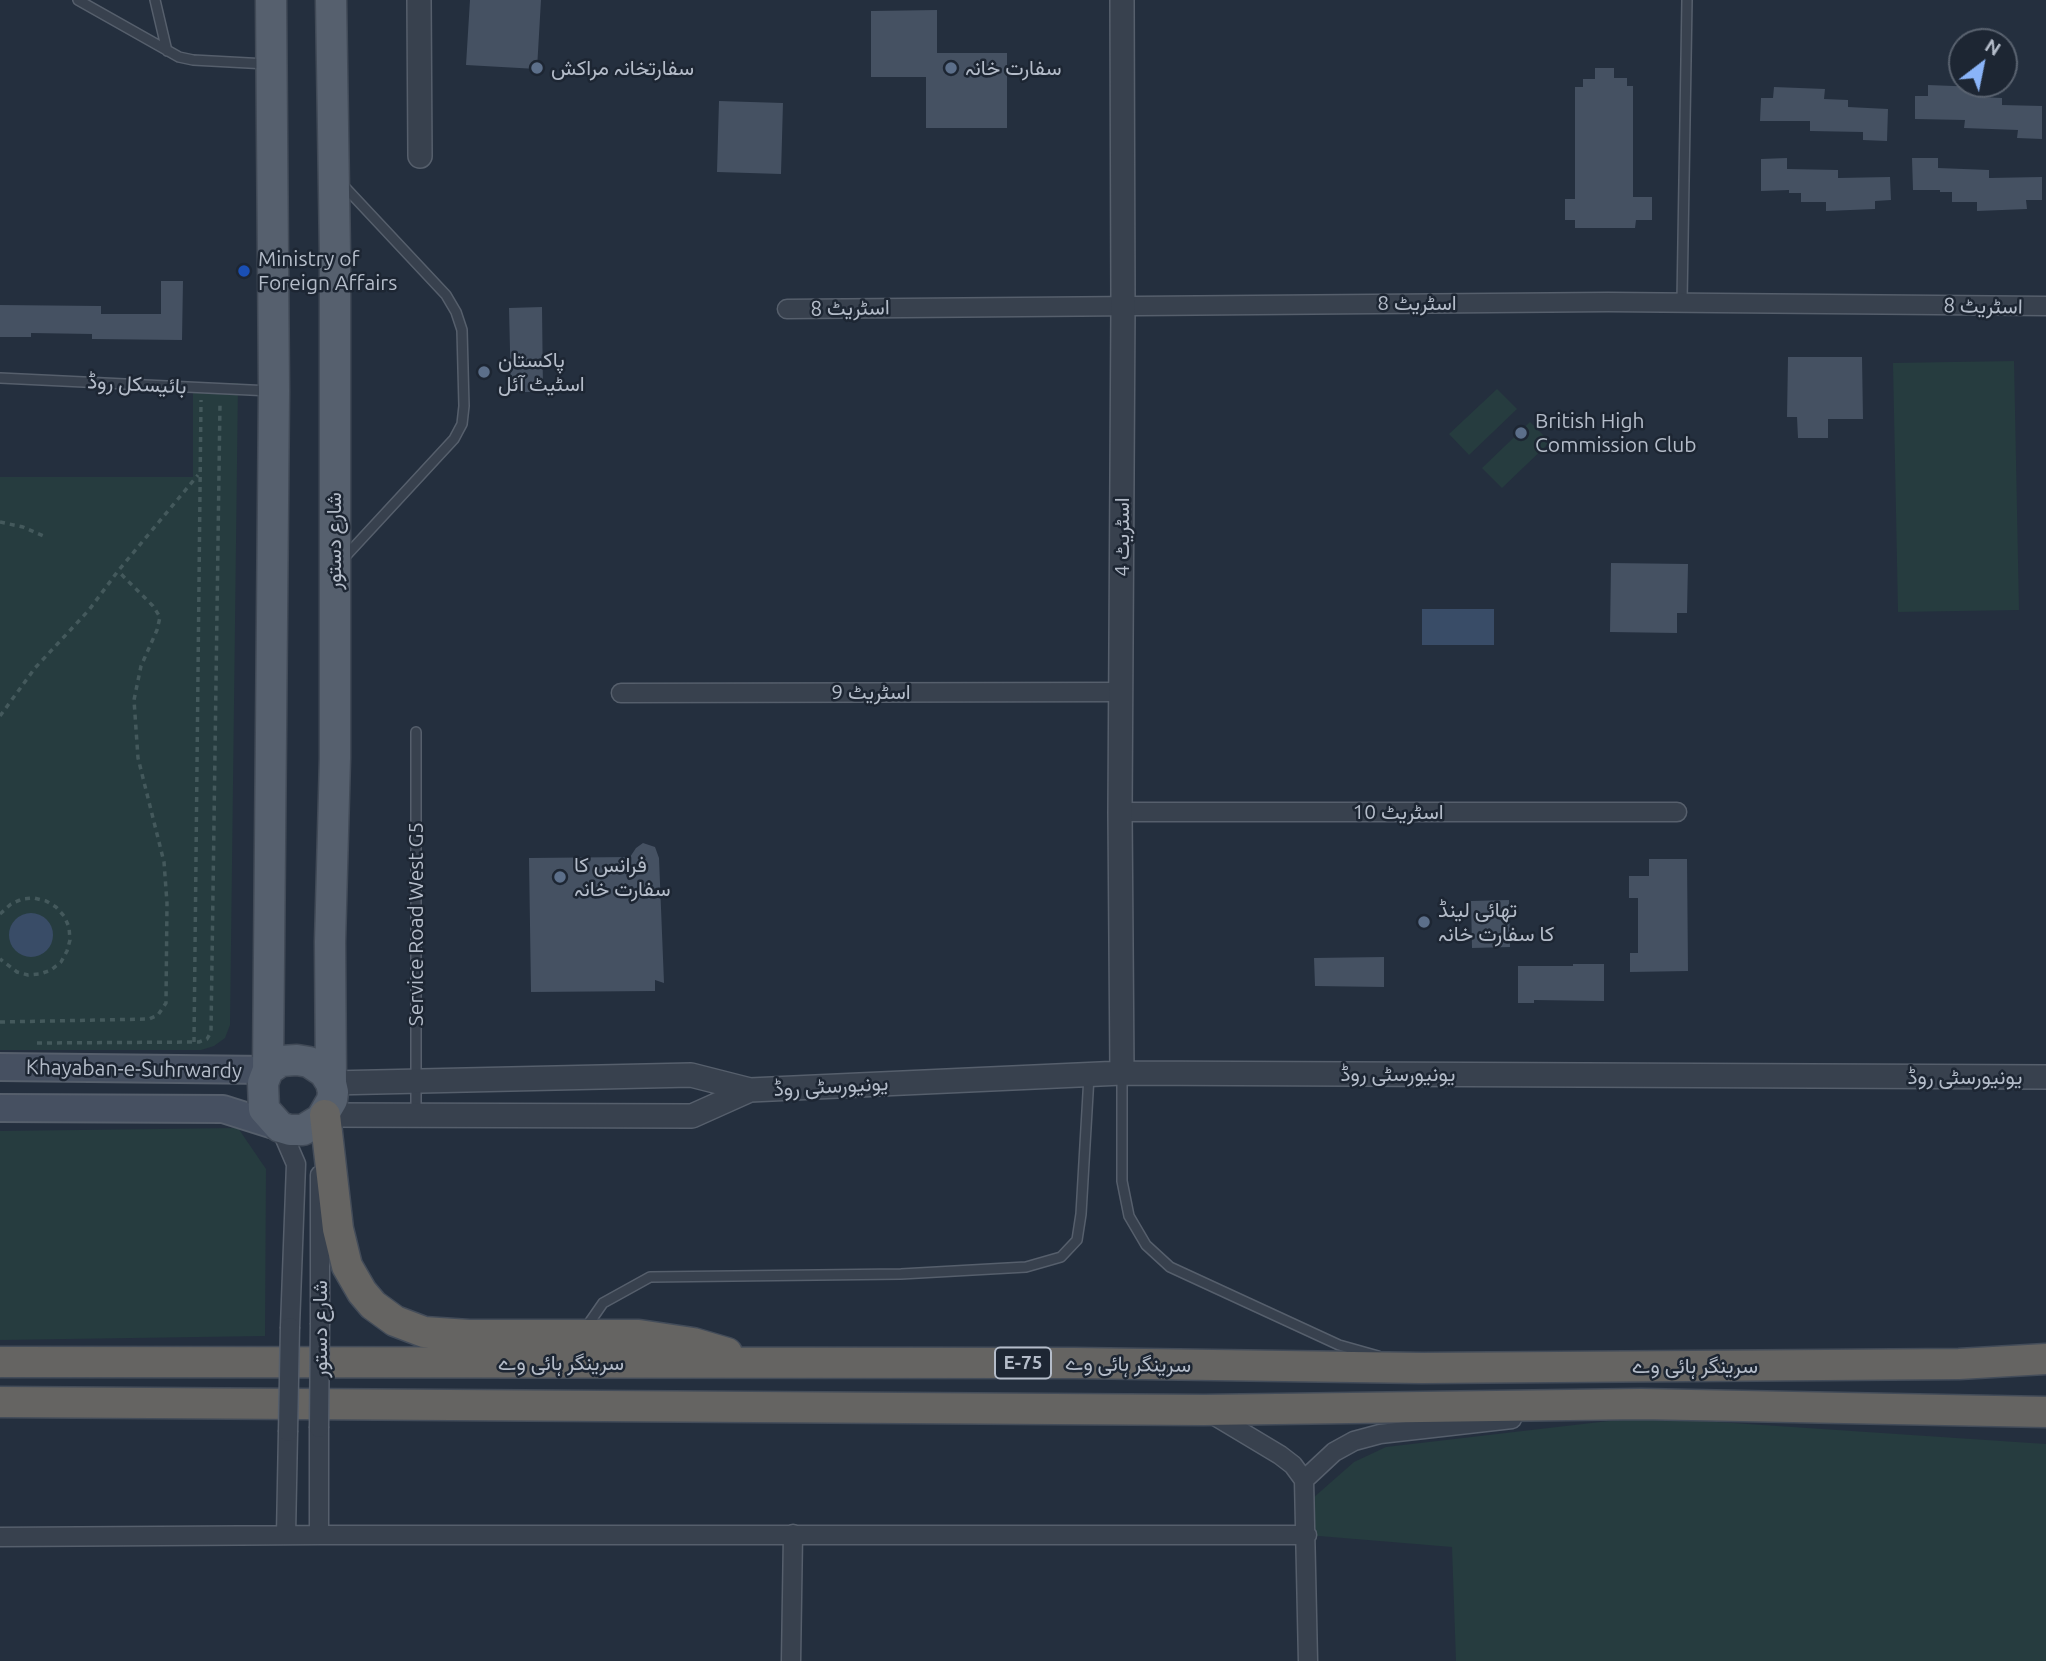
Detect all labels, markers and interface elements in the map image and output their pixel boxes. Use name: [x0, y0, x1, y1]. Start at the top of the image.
north arrow: [1948, 28, 2018, 98]
text: N: [1981, 34, 2005, 60]
place label: سفارتخانہ مراکش: [551, 55, 694, 81]
place label: سفارت خانہ: [965, 55, 1062, 81]
marker: سفارتخانہ مراکش: [529, 60, 545, 76]
marker: سفارت خانہ: [943, 60, 959, 76]
place label: Ministry of Foreign Affairs: [258, 246, 397, 296]
marker: Ministry of Foreign Affairs: [236, 263, 252, 279]
street label: اسٹریٹ 8: [1377, 290, 1457, 316]
street label: اسٹریٹ 8: [1943, 293, 2023, 319]
street label: اسٹریٹ 8: [810, 295, 890, 321]
place label: پاکستان اسٹیٹ آئل: [498, 347, 585, 397]
marker: پاکستان اسٹیٹ آئل: [476, 364, 492, 380]
street label: بائیسکل روڈ: [87, 369, 187, 399]
place label: British High Commission Club: [1535, 408, 1697, 458]
marker: British High Commission Club: [1513, 425, 1529, 441]
street label: شارع دستور: [321, 492, 347, 590]
street label: اسٹریٹ 4: [1109, 497, 1135, 577]
street label: اسٹریٹ 9: [831, 679, 911, 705]
street label: اسٹریٹ 10: [1352, 799, 1444, 825]
street label: Service Road West G5: [403, 822, 429, 1026]
place label: فرانس کا سفارت خانہ: [574, 852, 671, 902]
marker: فرانس کا سفارت خانہ: [552, 869, 568, 885]
place label: تھائی لینڈ کا سفارت خانہ: [1438, 897, 1554, 947]
marker: تھائی لینڈ کا سفارت خانہ: [1416, 914, 1432, 930]
street label: Khayaban-e-Suhrwardy: [26, 1055, 242, 1083]
street label: یونیورسٹی روڈ: [1341, 1061, 1455, 1087]
street label: یونیورسٹی روڈ: [1908, 1064, 2022, 1090]
street label: یونیورسٹی روڈ: [773, 1070, 889, 1102]
street label: شارع دستور: [307, 1280, 333, 1378]
road number: E-75: [995, 1348, 1051, 1378]
street label: سرینگر ہائی وے: [498, 1350, 624, 1376]
street label: سرینگر ہائی وے: [1065, 1350, 1191, 1378]
street label: سرینگر ہائی وے: [1632, 1353, 1758, 1379]

